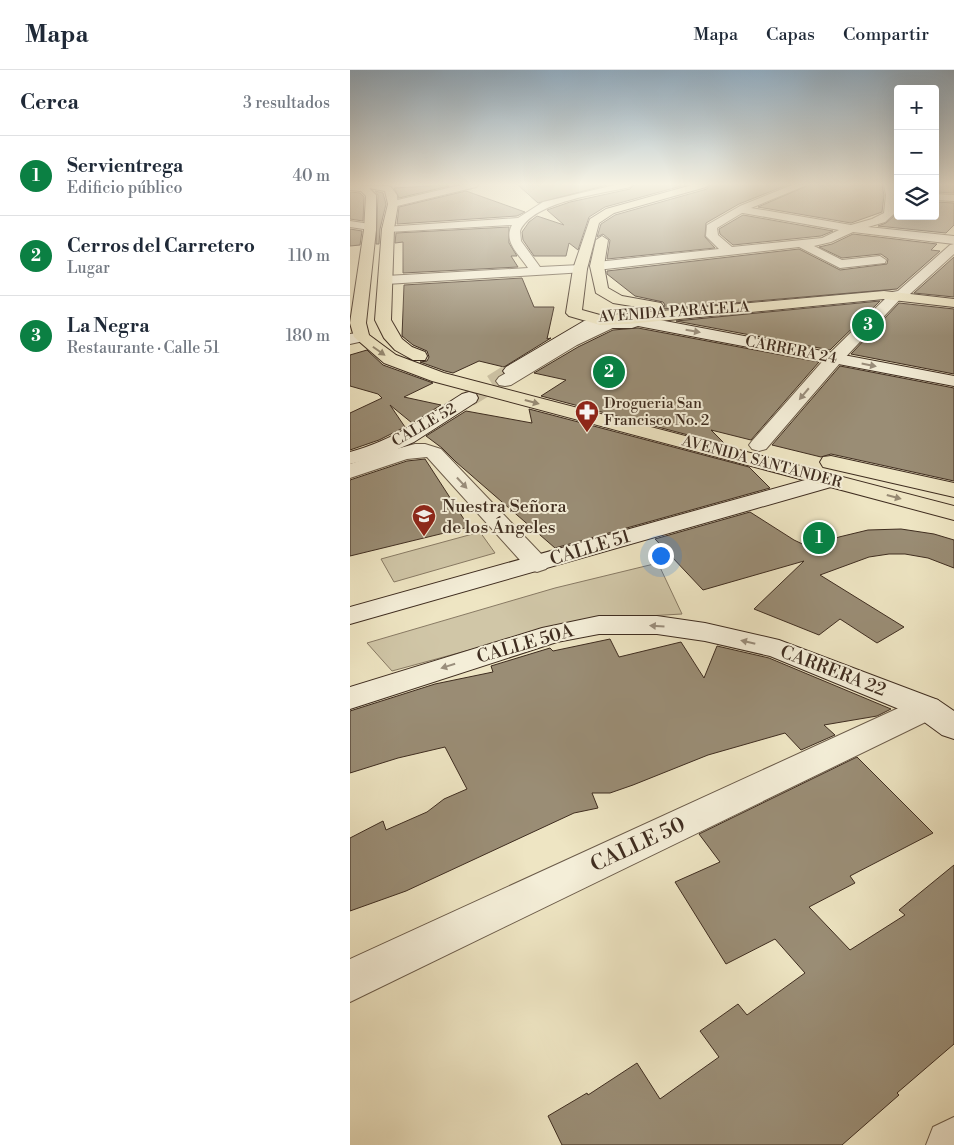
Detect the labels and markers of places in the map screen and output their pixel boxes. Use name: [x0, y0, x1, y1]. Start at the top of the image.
pin: 3: [852, 306, 884, 344]
pin: 2: [593, 353, 625, 391]
place label: Drogueria San Francisco No. 2: [604, 394, 709, 430]
pharmacy icon: Drogueria San Francisco No. 2: [574, 399, 600, 433]
place label: Nuestra Señora de los Ángeles: [442, 495, 567, 539]
school or university icon: Nuestra Señora de los Ángeles: [411, 503, 437, 537]
pin: 1: [803, 519, 835, 557]

